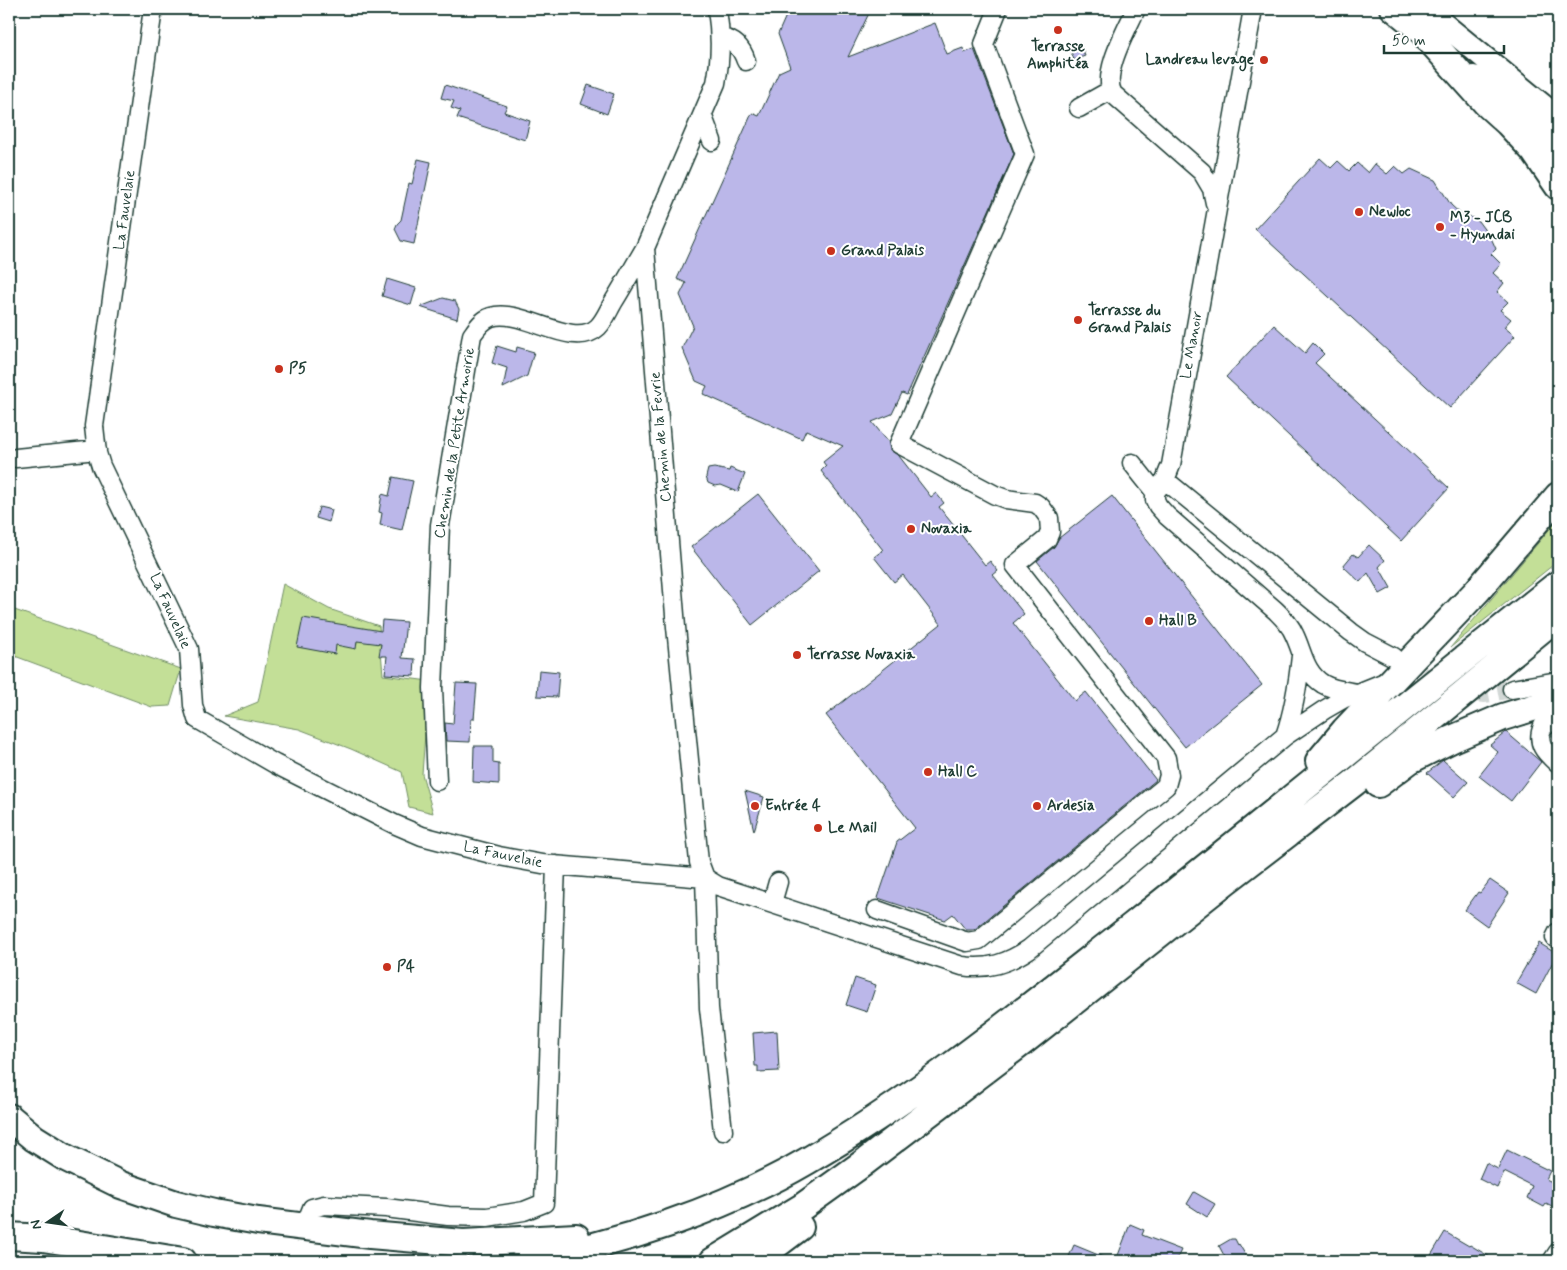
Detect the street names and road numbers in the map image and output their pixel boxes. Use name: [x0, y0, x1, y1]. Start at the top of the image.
street label: La Fauvelaie: [109, 169, 141, 251]
street label: Le Manoir: [1176, 309, 1208, 381]
street label: Chemin de la Petite Armoirie: [430, 346, 480, 540]
street label: Chemin de la Fevrie: [645, 371, 677, 503]
street label: La Fauvelaie: [144, 570, 196, 652]
street label: La Fauvelaie: [461, 837, 545, 873]

